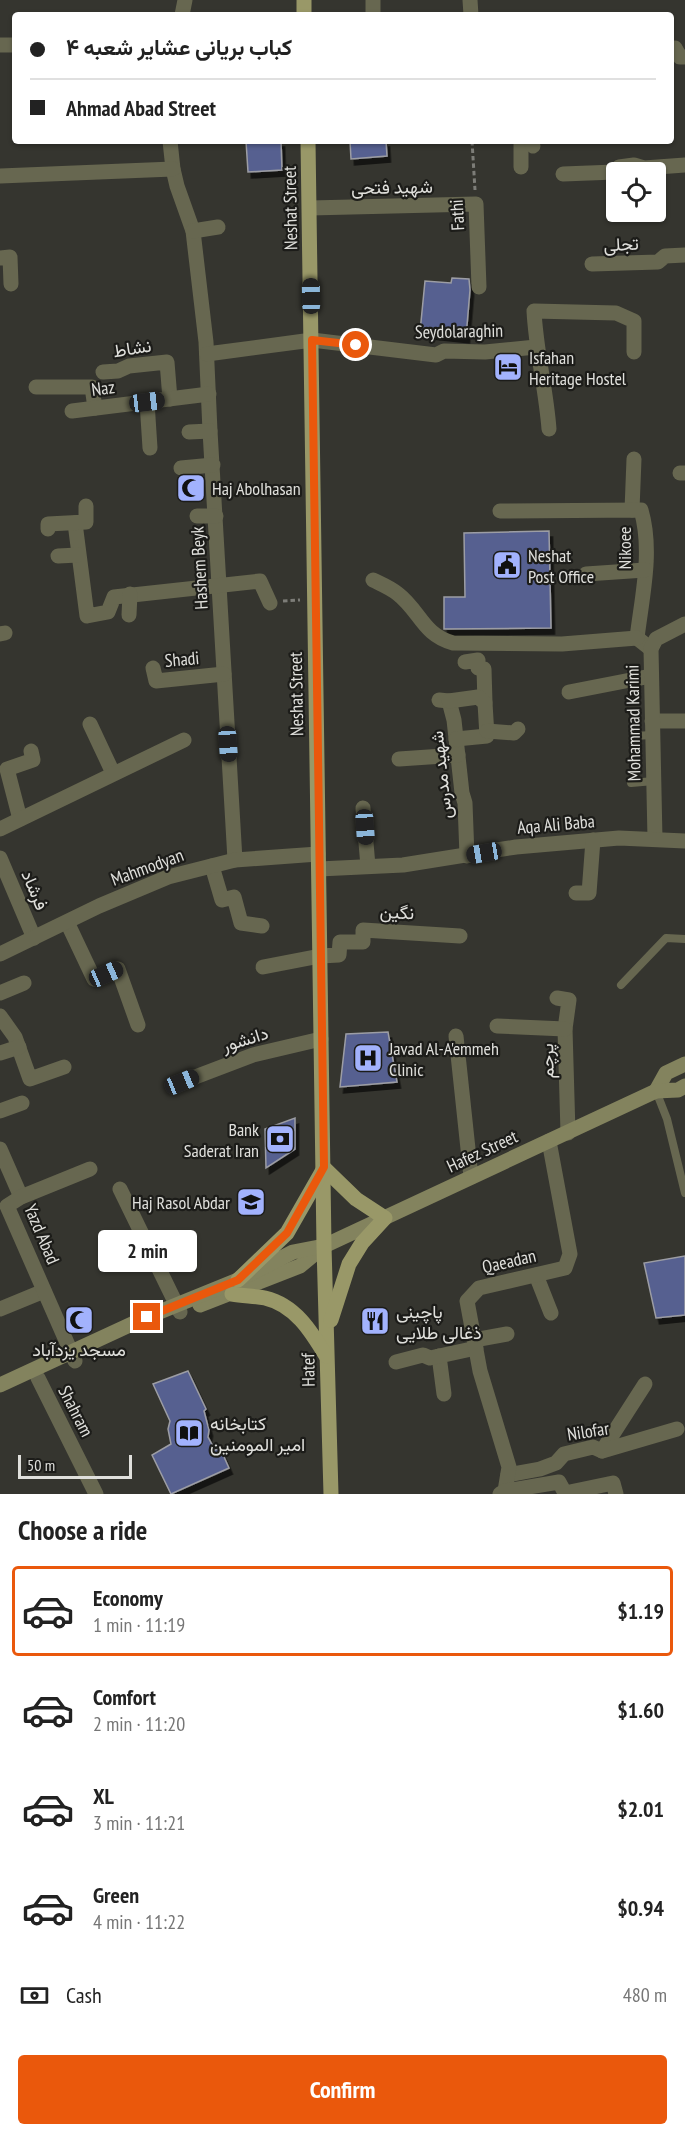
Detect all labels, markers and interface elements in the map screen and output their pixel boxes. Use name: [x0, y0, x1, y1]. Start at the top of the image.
text: کباب بریانی عشایر شعبه ۴: [66, 33, 292, 61]
text: Ahmad Abad Street: [66, 94, 216, 122]
map controls: [606, 162, 666, 222]
button: locate: [606, 162, 666, 222]
street label: Neshat Street: [278, 166, 302, 250]
street label: شهید فتحی: [351, 175, 433, 199]
street label: Fathi: [445, 199, 469, 231]
street label: تجلی: [603, 232, 639, 256]
car: [302, 278, 320, 314]
street label: Seydolaraghin: [415, 319, 503, 343]
route start: [342, 331, 369, 358]
street label: نشاط: [111, 334, 153, 362]
place label: Isfahan Heritage Hostel: [529, 346, 627, 390]
hotel icon: Isfahan Heritage Hostel: [492, 351, 524, 383]
street label: Naz: [90, 375, 116, 401]
car: [128, 391, 166, 413]
mosque icon: Haj Abolhasan: [175, 472, 207, 504]
place label: Haj Abolhasan: [212, 477, 301, 500]
street label: Hashem Beyk: [185, 526, 213, 610]
street label: Nikoee: [613, 527, 636, 569]
place label: Neshat Post Office: [528, 544, 594, 588]
public building icon: Neshat Post Office: [491, 549, 523, 581]
street label: Shadi: [164, 646, 200, 672]
street label: Neshat Street: [284, 652, 308, 736]
street label: Mohammad Karimi: [620, 664, 646, 782]
car: [218, 725, 238, 763]
street label: شهید مدرس: [425, 730, 457, 820]
car: [355, 808, 375, 846]
street label: Aqa Ali Baba: [516, 809, 596, 839]
car: [465, 841, 503, 865]
street label: Mahmodyan: [107, 843, 187, 891]
street label: فرشاد: [16, 866, 54, 914]
street label: نگین: [379, 900, 415, 924]
car: [86, 958, 126, 990]
street label: دانشور: [218, 1021, 271, 1057]
place label: Javad Al-A'emmeh Clinic: [388, 1037, 499, 1081]
hospital icon: Javad Al-A'emmeh Clinic: [352, 1042, 384, 1074]
street label: پرچم: [535, 1043, 560, 1079]
car: [162, 1067, 202, 1097]
place label: Bank Saderat Iran: [184, 1118, 259, 1162]
bank icon: Bank Saderat Iran: [264, 1123, 296, 1155]
street label: Hafez Street: [443, 1125, 521, 1177]
school or university icon: Haj Rasol Abdar: [235, 1186, 267, 1218]
place label: Haj Rasol Abdar: [132, 1191, 230, 1214]
street label: Yazd Abad: [19, 1200, 65, 1268]
callout: 2 min: [98, 1230, 196, 1272]
text: 2 min: [127, 1238, 168, 1264]
street label: Qaeadan: [480, 1244, 538, 1278]
place label: پاچینی ذغالی طلایی: [396, 1300, 482, 1344]
route end: [133, 1303, 160, 1330]
mosque icon: مسجد یزدآباد: [63, 1304, 95, 1336]
restaurant icon: پاچینی ذغالی طلایی: [359, 1305, 391, 1337]
place label: مسجد یزدآباد: [32, 1338, 126, 1361]
street label: Hatef: [296, 1352, 320, 1387]
street label: Shahram: [53, 1381, 99, 1441]
place label: کتابخانه امیر المومنین: [210, 1412, 305, 1456]
street label: Nilofar: [565, 1416, 611, 1446]
library icon: کتابخانه امیر المومنین: [173, 1417, 205, 1449]
scale bar: [18, 1452, 132, 1480]
text: 50 m: [27, 1455, 55, 1475]
text: Choose a ride: [18, 1513, 147, 1547]
icon: car: [21, 1584, 75, 1638]
text: Economy: [93, 1584, 163, 1612]
text: $1.19: [617, 1597, 664, 1625]
text: 1 min · 11:19: [93, 1612, 185, 1638]
icon: car: [21, 1683, 75, 1737]
text: Comfort: [93, 1683, 156, 1711]
text: $1.60: [617, 1696, 664, 1724]
text: 2 min · 11:20: [93, 1711, 185, 1737]
icon: car: [21, 1782, 75, 1836]
text: XL: [93, 1782, 114, 1810]
text: $2.01: [617, 1795, 664, 1823]
text: 3 min · 11:21: [93, 1810, 185, 1836]
icon: car: [21, 1881, 75, 1935]
text: Green: [93, 1881, 139, 1909]
text: $0.94: [617, 1894, 664, 1922]
text: 4 min · 11:22: [93, 1909, 185, 1935]
icon: cash: [18, 1979, 51, 2012]
text: Cash: [66, 1981, 102, 2009]
text: 480 m: [623, 1982, 667, 2008]
button: Confirm: [18, 2055, 667, 2124]

